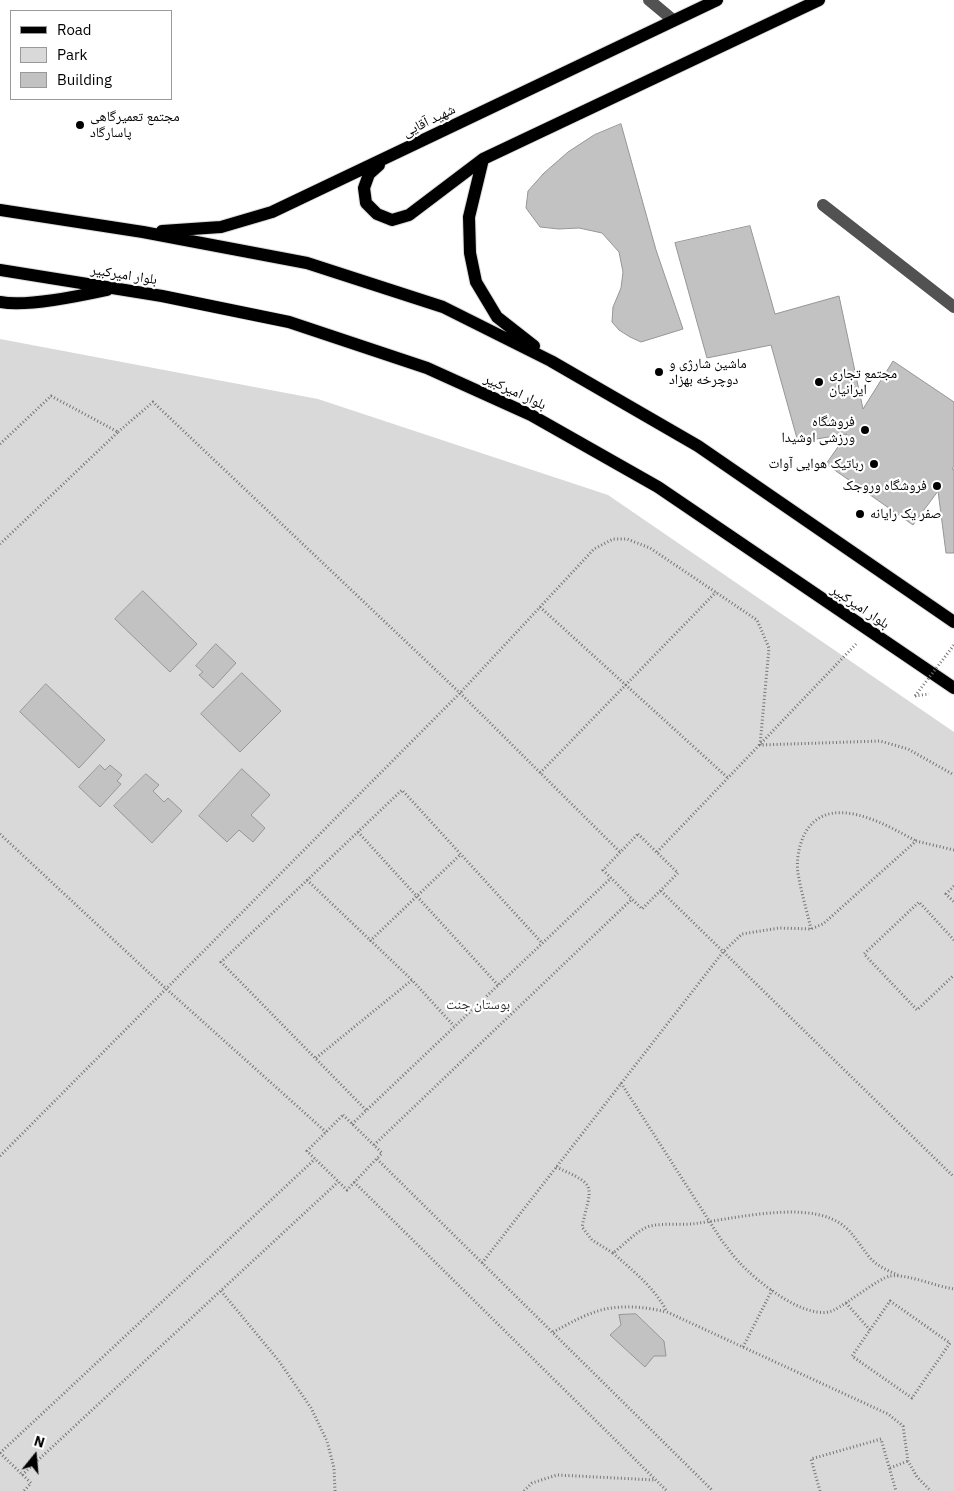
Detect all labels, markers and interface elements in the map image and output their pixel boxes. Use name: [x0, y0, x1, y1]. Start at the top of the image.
legend: [10, 10, 172, 100]
text: Road: [57, 20, 92, 39]
text: Park: [57, 45, 87, 64]
text: Building: [57, 70, 112, 89]
street label: شهید آقایی: [400, 101, 458, 141]
place label: مجتمع تعمیرگاهی پاسارگاد: [90, 109, 180, 142]
marker: مجتمع تعمیرگاهی پاسارگاد: [74, 119, 86, 131]
street label: بلوار امیرکبیر: [90, 261, 158, 289]
place label: ماشین شارژی و دوچرخه بهزاد: [669, 356, 747, 388]
marker: ماشین شارژی و دوچرخه بهزاد: [653, 366, 665, 378]
place label: مجتمع تجاری ایرانیان: [829, 366, 897, 398]
street label: بلوار امیرکبیر: [481, 370, 549, 414]
marker: مجتمع تجاری ایرانیان: [813, 376, 825, 388]
place label: فروشگاه ورزشی اوشیدا: [781, 414, 855, 447]
marker: فروشگاه ورزشی اوشیدا: [859, 424, 871, 436]
place label: رباتیک هوایی آوات: [768, 456, 864, 472]
marker: رباتیک هوایی آوات: [868, 458, 880, 470]
place label: فروشگاه وروجک: [842, 478, 927, 494]
marker: فروشگاه وروجک: [931, 480, 943, 492]
place label: صفر یک رایانه: [870, 506, 942, 522]
marker: صفر یک رایانه: [854, 508, 866, 520]
street label: بلوار امیرکبیر: [828, 581, 892, 633]
park label: بوستان جنت: [446, 997, 510, 1013]
north arrow: [10, 1431, 60, 1481]
text: N: [32, 1432, 47, 1452]

